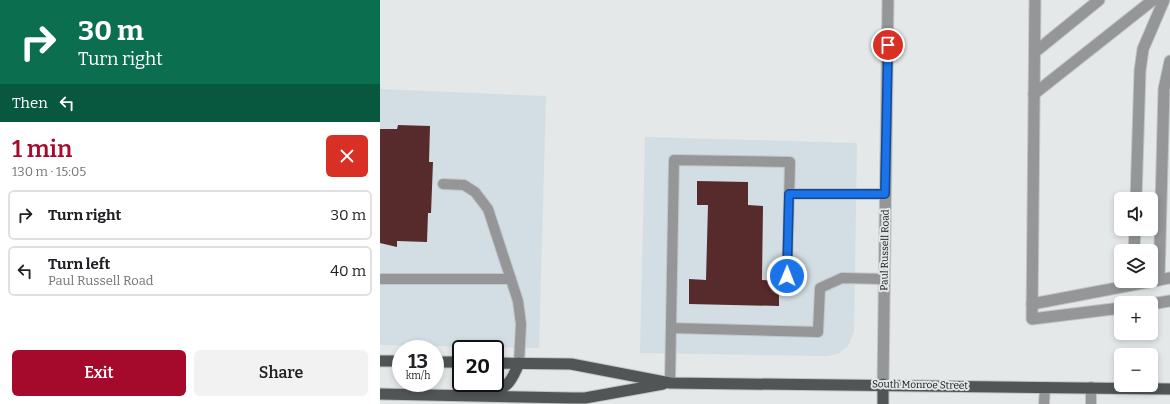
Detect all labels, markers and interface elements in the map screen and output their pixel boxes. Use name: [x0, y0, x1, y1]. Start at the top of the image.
text: 30 m: [78, 14, 144, 47]
icon: right: [12, 16, 64, 68]
pin: [871, 28, 905, 62]
icon: arrive: [877, 34, 899, 56]
text: Turn right: [78, 48, 163, 70]
icon: left: [56, 92, 78, 114]
text: Then: [12, 94, 48, 112]
text: 1 min: [12, 135, 72, 163]
button: close: [326, 135, 368, 177]
text: 130 m · 15:05: [12, 164, 86, 179]
map controls: [1114, 192, 1158, 392]
button: sound: [1114, 192, 1158, 236]
icon: right: [14, 204, 36, 226]
text: Turn right: [48, 206, 121, 224]
text: 30 m: [331, 206, 366, 224]
street label: Paul Russell Road: [878, 209, 892, 291]
button: layers: [1114, 244, 1158, 288]
text: Turn left: [48, 255, 110, 273]
position arrow: [766, 255, 808, 297]
icon: left: [14, 260, 36, 282]
text: 40 m: [330, 262, 366, 280]
text: Paul Russell Road: [48, 273, 154, 288]
button: +: [1114, 296, 1158, 340]
speed limit sign: 20: [452, 340, 504, 392]
button: −: [1114, 348, 1158, 392]
text: 13: [408, 349, 428, 373]
button: Exit: [12, 350, 186, 396]
button: Share: [194, 350, 368, 396]
text: km/h: [406, 370, 430, 382]
street label: South Monroe Street: [872, 378, 968, 392]

